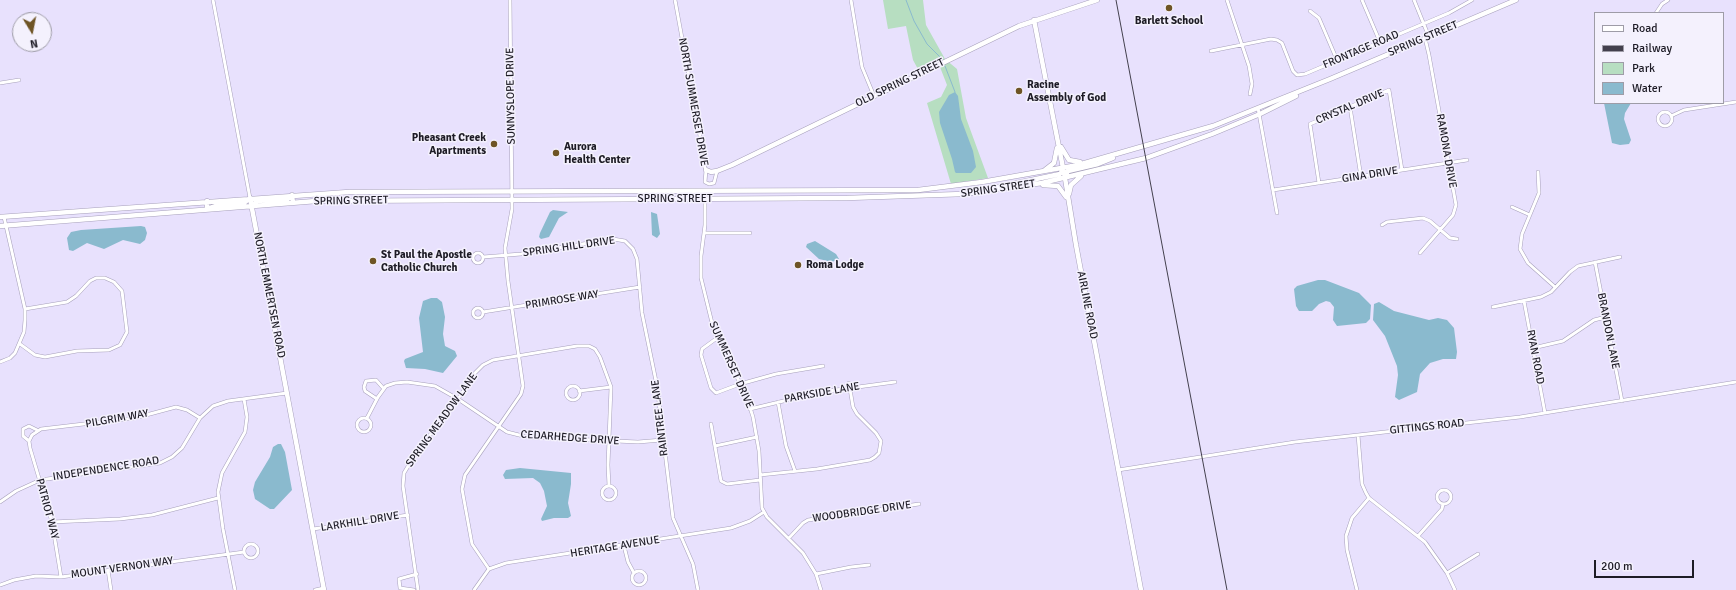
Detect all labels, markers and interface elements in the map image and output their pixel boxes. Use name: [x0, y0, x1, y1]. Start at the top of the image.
marker: Barlett School: [1164, 3, 1174, 13]
north arrow: [12, 12, 52, 52]
legend: [1594, 12, 1724, 104]
place label: Barlett School: [1135, 14, 1203, 28]
street label: SPRING STREET: [1386, 18, 1460, 60]
text: Road: [1632, 21, 1658, 36]
street label: FRONTAGE ROAD: [1321, 28, 1401, 72]
text: N: [29, 36, 39, 50]
street label: NORTH SUMMERSET DRIVE: [675, 37, 711, 167]
text: Railway: [1632, 41, 1672, 56]
street label: SUNNYSLOPE DRIVE: [504, 47, 518, 145]
street label: OLD SPRING STREET: [853, 56, 947, 110]
text: Park: [1632, 61, 1655, 76]
place label: Racine Assembly of God: [1027, 78, 1106, 104]
text: Water: [1632, 81, 1662, 96]
marker: Racine Assembly of God: [1014, 86, 1024, 96]
street label: CRYSTAL DRIVE: [1314, 87, 1386, 127]
street label: RAMONA DRIVE: [1433, 113, 1459, 189]
place label: Pheasant Creek Apartments: [412, 131, 486, 157]
marker: Pheasant Creek Apartments: [489, 139, 499, 149]
place label: Aurora Health Center: [564, 140, 630, 166]
marker: Aurora Health Center: [551, 148, 561, 158]
street label: GINA DRIVE: [1341, 164, 1399, 186]
street label: SPRING STREET: [960, 177, 1036, 201]
street label: SPRING STREET: [638, 192, 712, 206]
street label: SPRING STREET: [313, 194, 389, 208]
street label: NORTH EMMERTSEN ROAD: [250, 231, 288, 359]
street label: SPRING HILL DRIVE: [522, 234, 616, 260]
place label: St Paul the Apostle Catholic Church: [381, 248, 472, 274]
marker: St Paul the Apostle Catholic Church: [368, 256, 378, 266]
place label: Roma Lodge: [806, 258, 864, 272]
marker: Roma Lodge: [793, 260, 803, 270]
street label: AIRLINE ROAD: [1074, 270, 1100, 340]
street label: PRIMROSE WAY: [524, 288, 600, 312]
street label: BRANDON LANE: [1594, 292, 1622, 370]
street label: SUMMERSET DRIVE: [706, 320, 756, 410]
street label: RYAN ROAD: [1523, 329, 1547, 385]
street label: SPRING MEADOW LANE: [403, 370, 481, 470]
street label: RAINTREE LANE: [649, 379, 671, 457]
street label: PARKSIDE LANE: [783, 380, 861, 406]
street label: PILGRIM WAY: [84, 407, 150, 431]
street label: GITTINGS ROAD: [1389, 417, 1465, 437]
street label: CEDARHEDGE DRIVE: [520, 428, 620, 448]
street label: INDEPENDENCE ROAD: [52, 454, 160, 484]
street label: PATRIOT WAY: [33, 477, 61, 541]
street label: WOODBRIDGE DRIVE: [812, 499, 912, 525]
street label: LARKHILL DRIVE: [320, 509, 400, 535]
street label: HERITAGE AVENUE: [569, 533, 661, 561]
scale bar: [1596, 552, 1696, 578]
street label: MOUNT VERNON WAY: [70, 554, 174, 582]
text: 200 m: [1601, 559, 1633, 574]

